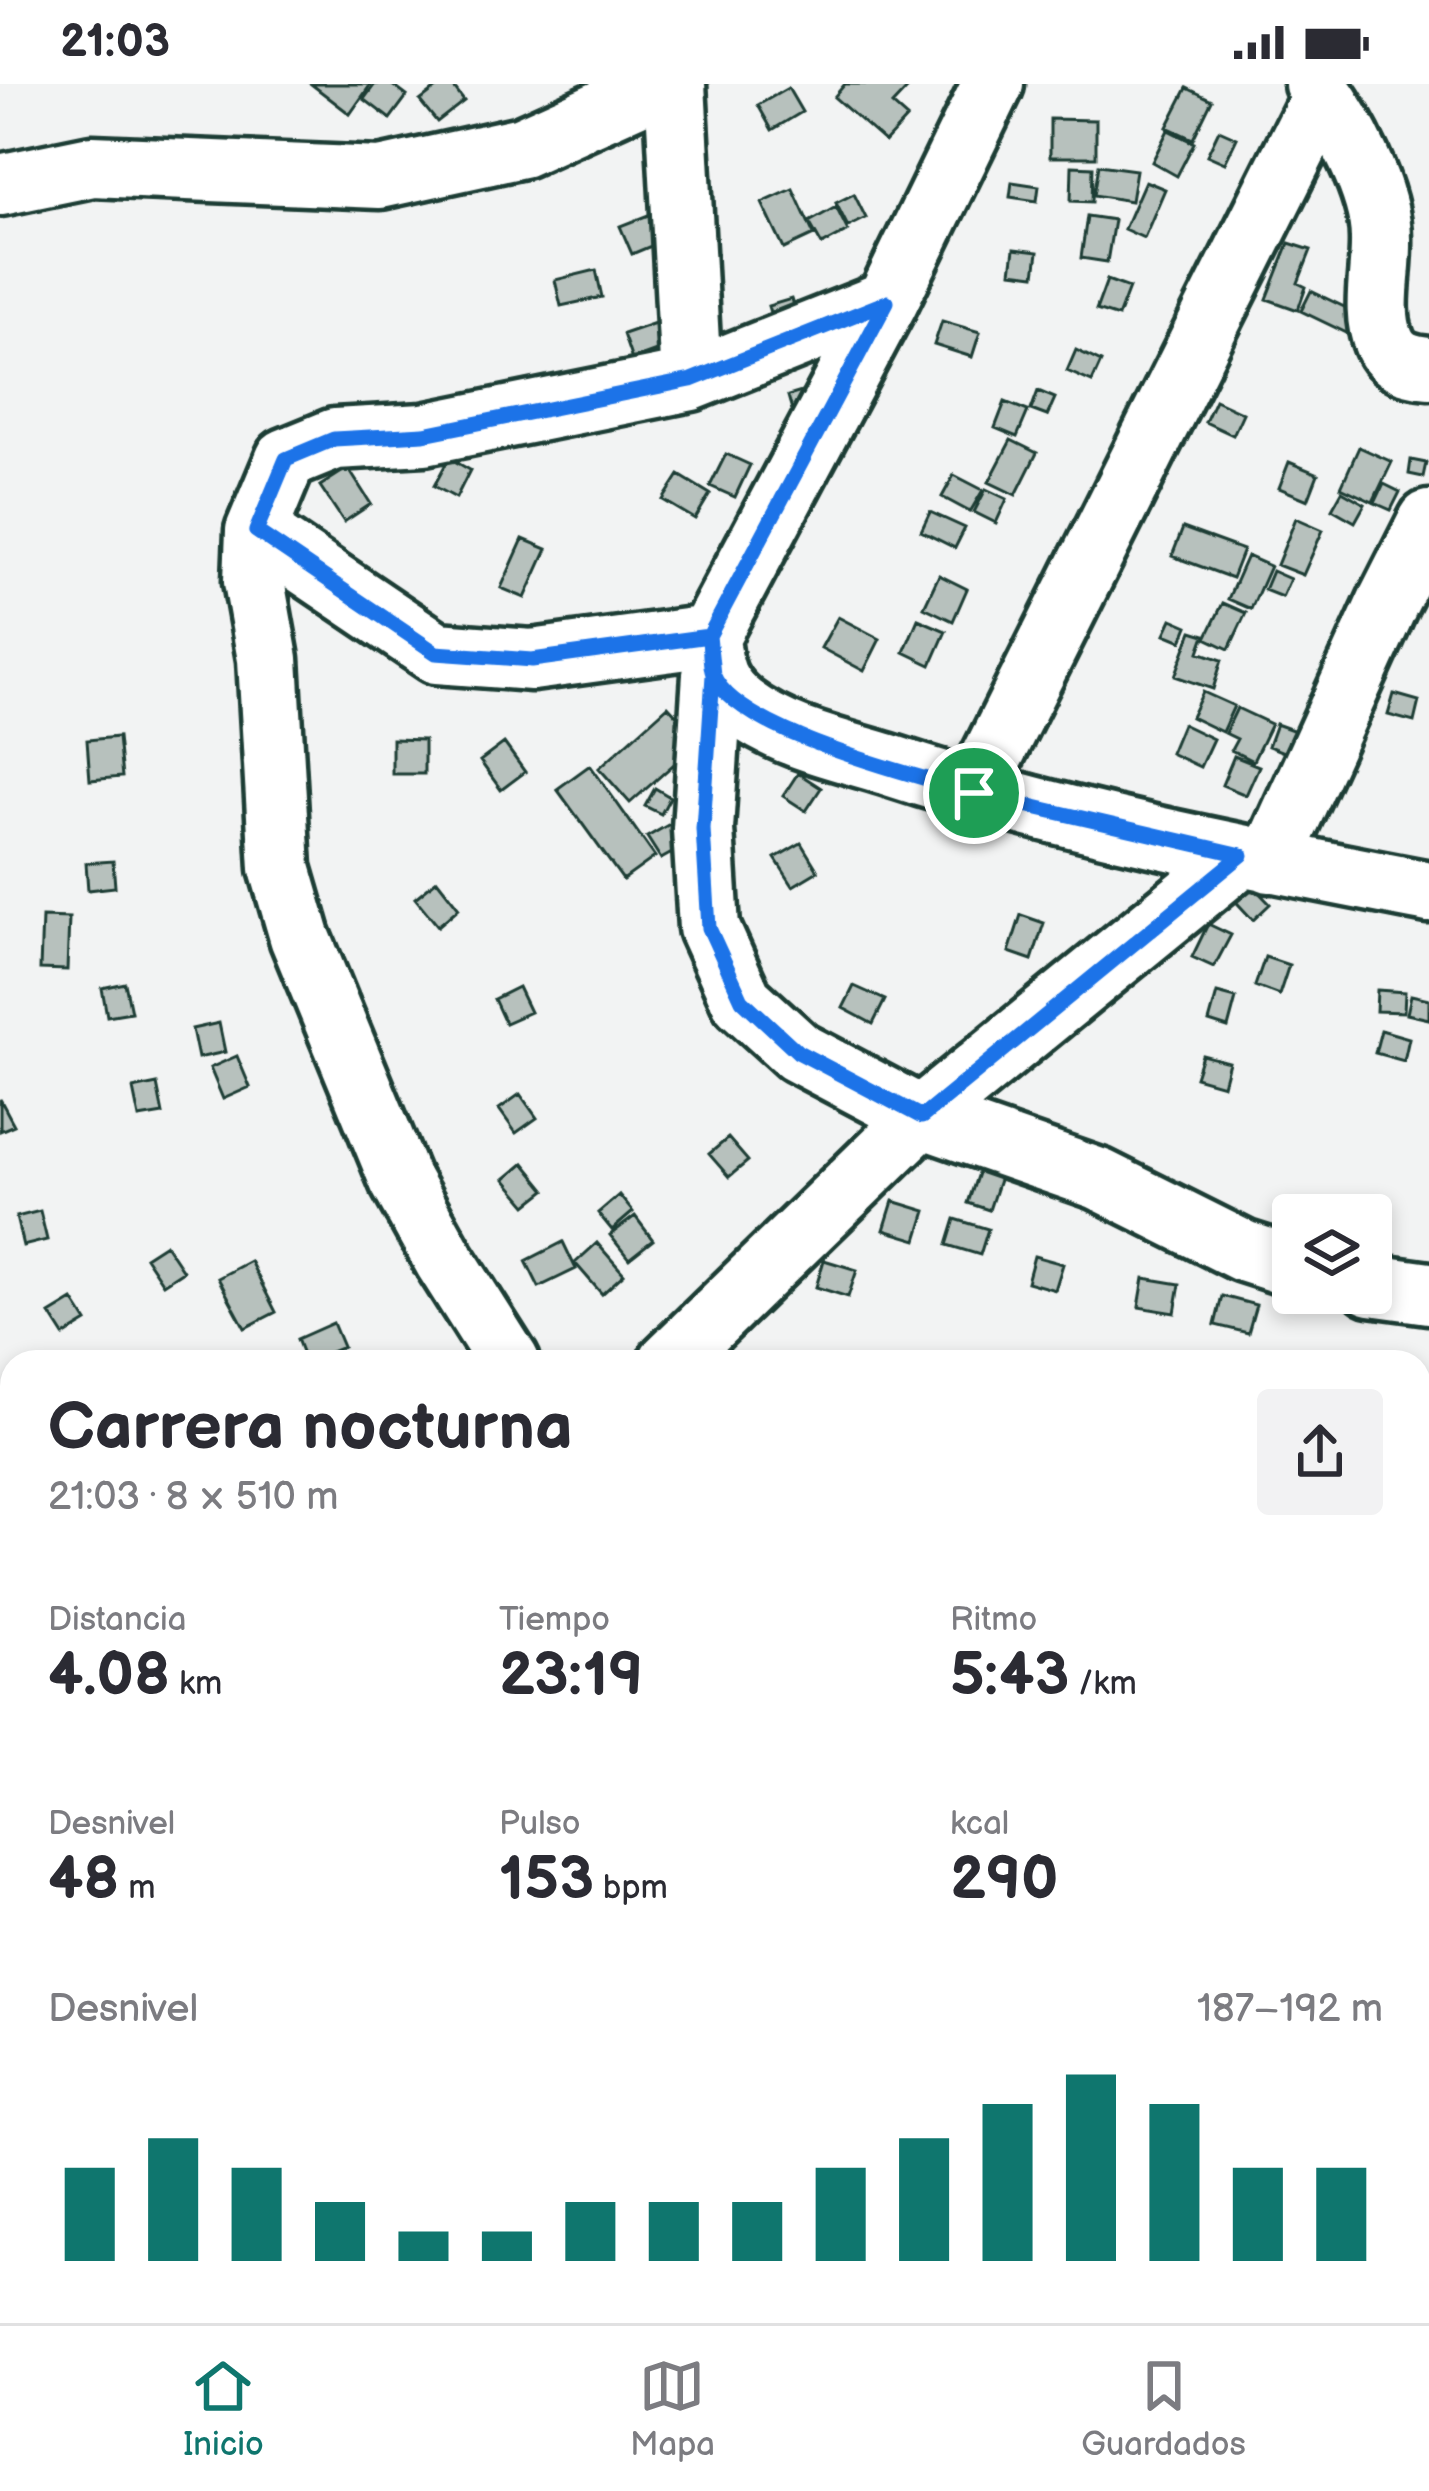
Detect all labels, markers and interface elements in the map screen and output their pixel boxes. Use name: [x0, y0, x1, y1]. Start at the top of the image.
text: 21:03: [60, 15, 170, 70]
pin: [923, 742, 1025, 844]
icon: arrive: [941, 760, 1007, 826]
map controls: [1272, 1194, 1392, 1314]
button: layers: [1272, 1194, 1392, 1314]
text: Carrera nocturna: [48, 1389, 573, 1468]
button: share: [1257, 1389, 1383, 1515]
text: 21:03 · 8 × 510 m: [48, 1474, 339, 1521]
text: Distancia: [48, 1600, 187, 1640]
text: Tiempo: [499, 1600, 610, 1640]
text: Ritmo: [950, 1600, 1037, 1640]
text: 4.08: [48, 1640, 170, 1712]
text: 23:19: [499, 1640, 643, 1712]
text: 5:43: [950, 1640, 1069, 1712]
text: km: [170, 1664, 222, 1704]
text: /km: [1069, 1664, 1137, 1704]
text: Desnivel: [48, 1804, 175, 1844]
text: Pulso: [499, 1804, 581, 1844]
text: kcal: [950, 1804, 1009, 1844]
text: 48: [48, 1844, 119, 1916]
text: 153: [499, 1844, 594, 1916]
text: 290: [950, 1844, 1058, 1916]
text: m: [119, 1868, 156, 1908]
text: bpm: [594, 1868, 668, 1908]
text: Desnivel: [48, 1986, 198, 2033]
text: 187–192 m: [1197, 1986, 1383, 2033]
tab: Inicio: [183, 2353, 264, 2465]
tab: Mapa: [630, 2353, 715, 2465]
tab: Guardados: [1081, 2353, 1246, 2465]

